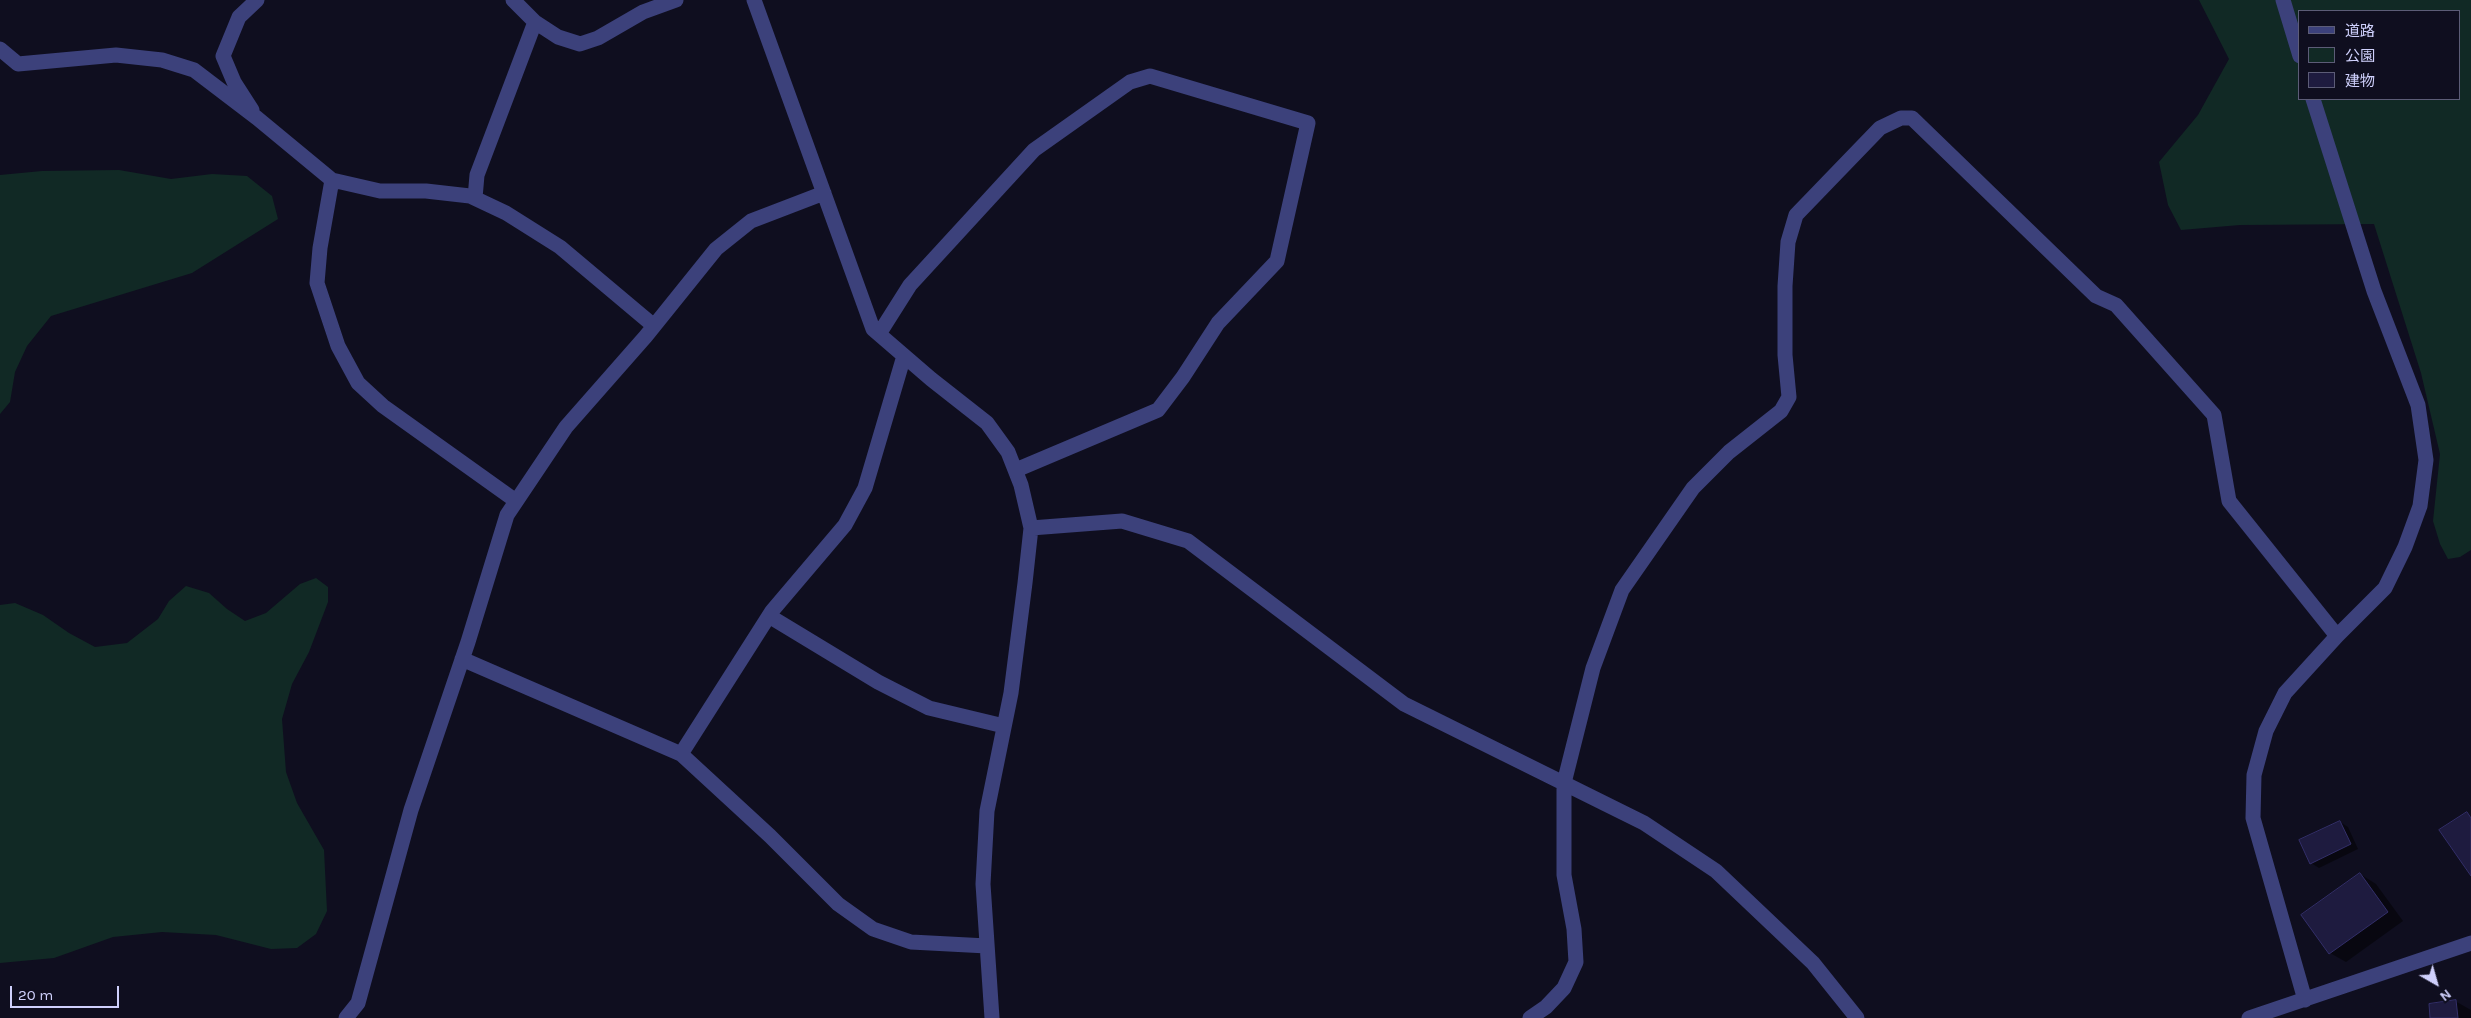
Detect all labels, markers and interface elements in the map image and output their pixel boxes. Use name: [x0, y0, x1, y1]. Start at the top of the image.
legend: [2298, 10, 2461, 100]
text: 道路: [2345, 22, 2375, 40]
text: 公園: [2345, 47, 2375, 65]
text: 建物: [2345, 72, 2375, 90]
north arrow: [2411, 958, 2461, 1008]
scale bar: [12, 976, 121, 1008]
text: N: [2436, 985, 2455, 1005]
text: 20 m: [18, 986, 53, 1004]

